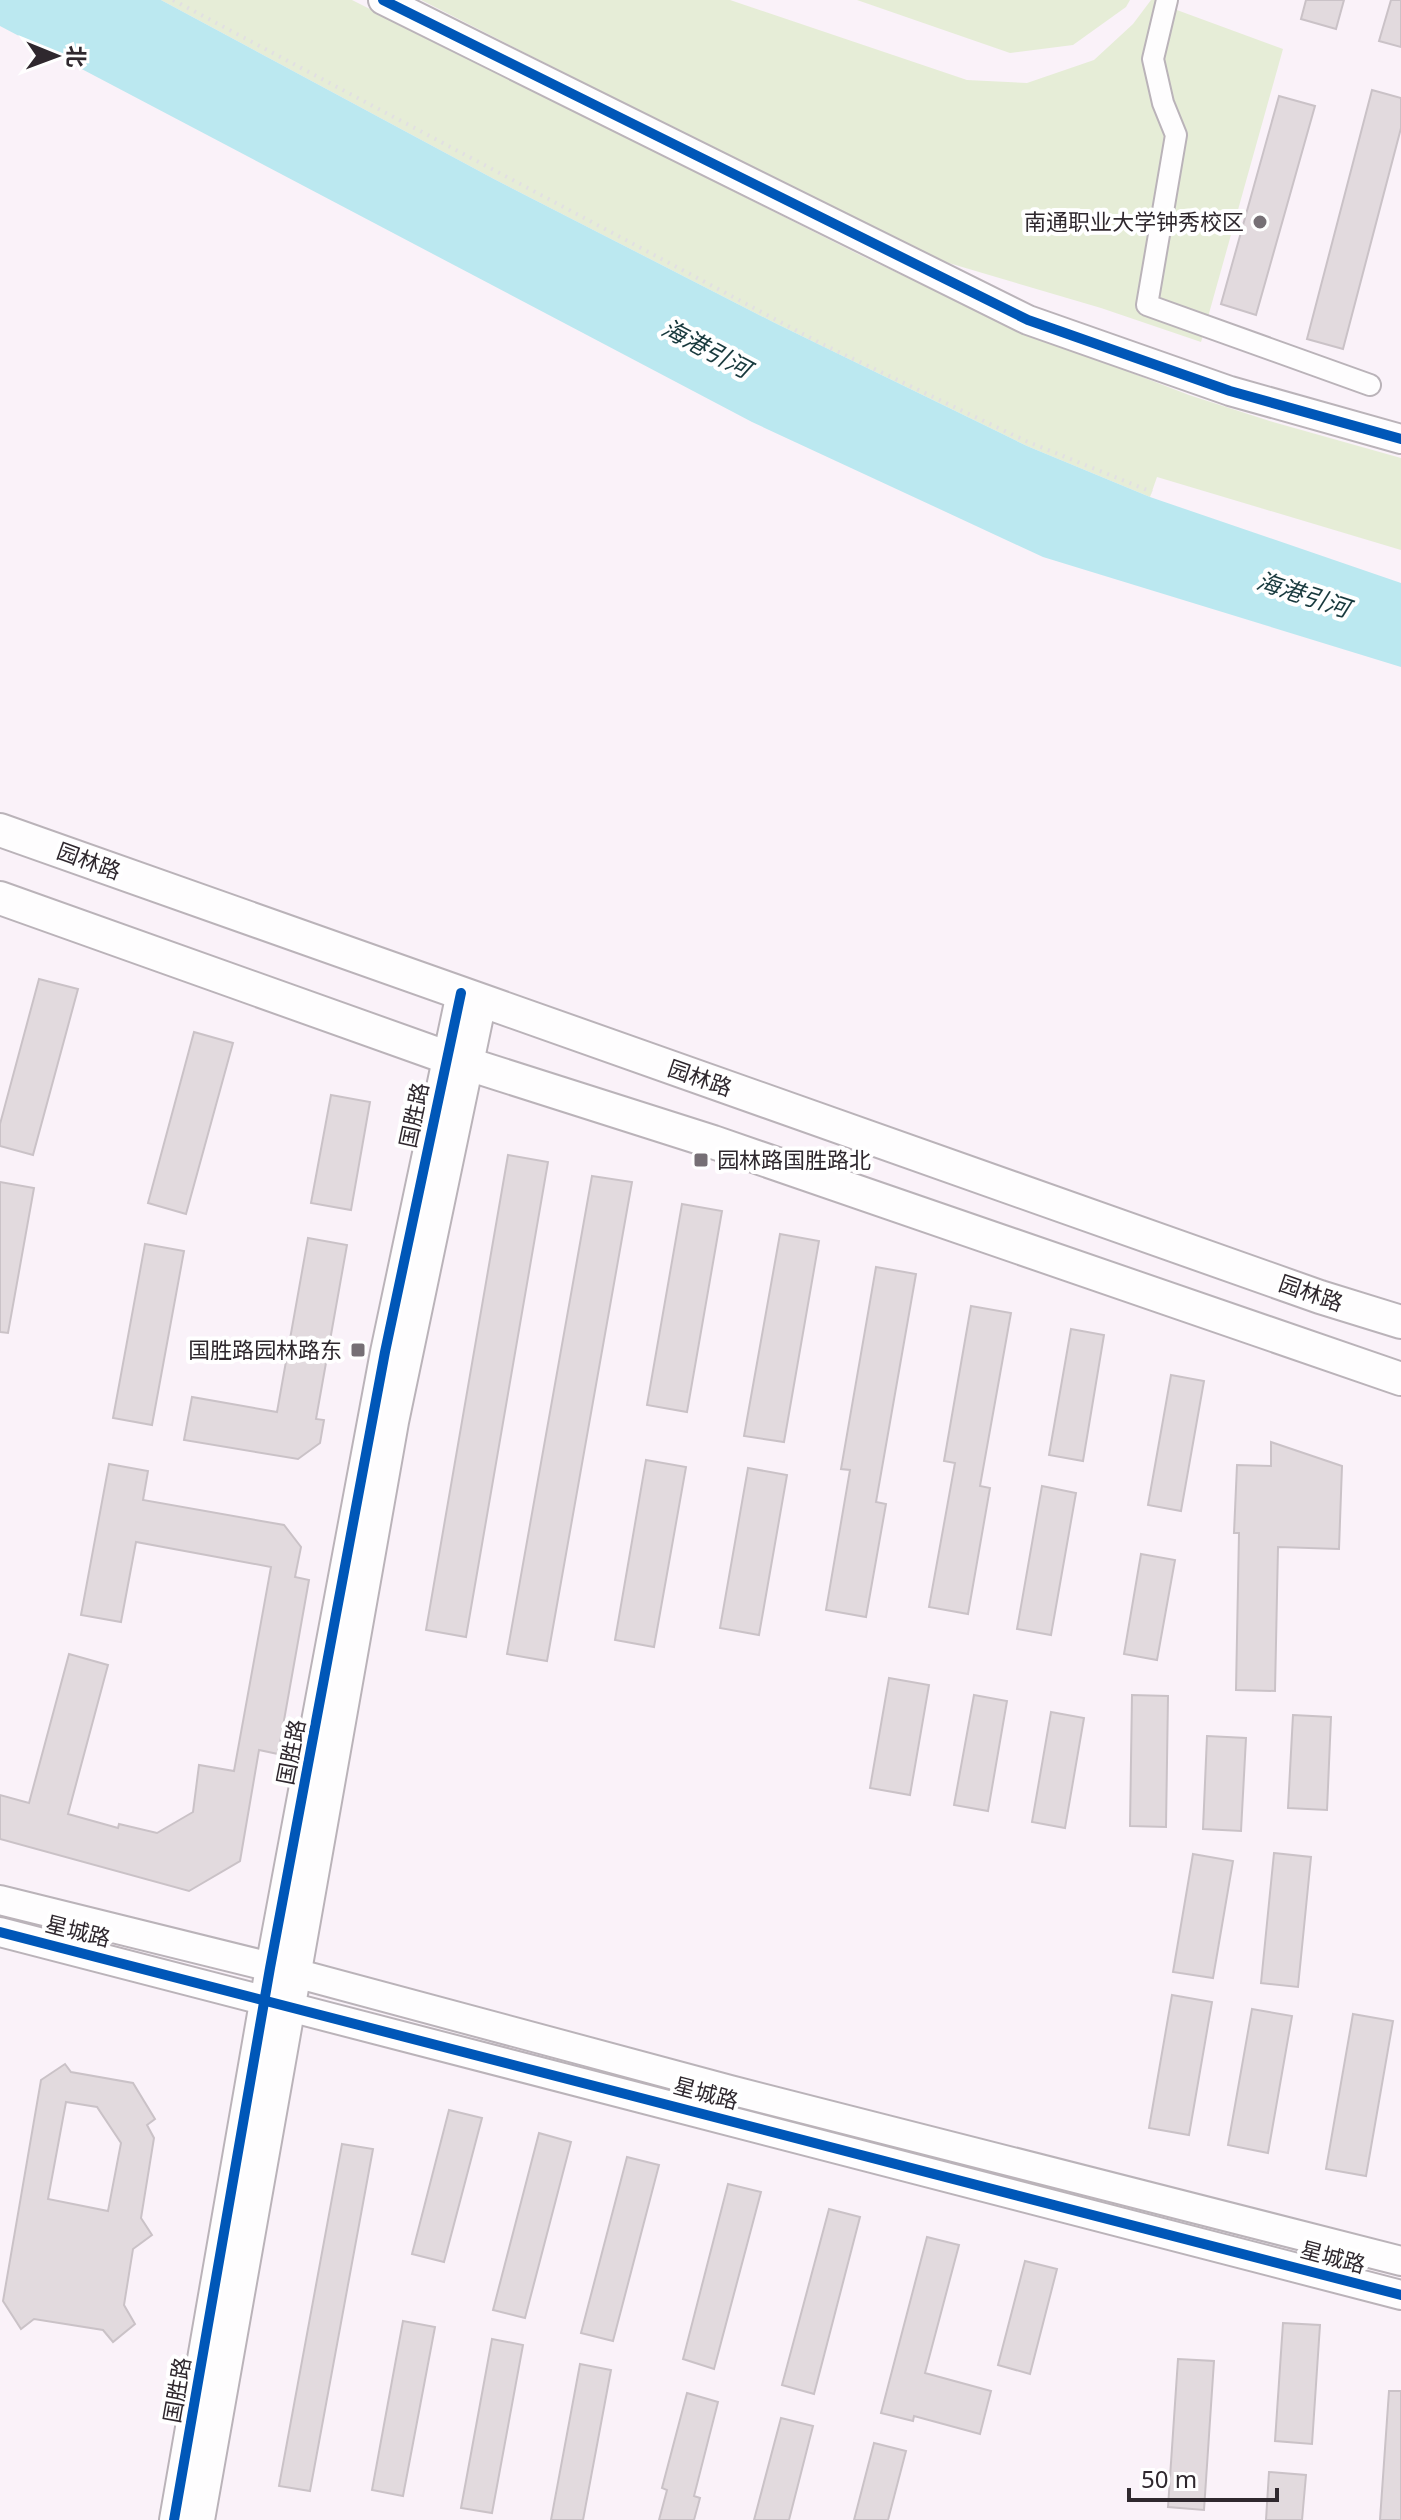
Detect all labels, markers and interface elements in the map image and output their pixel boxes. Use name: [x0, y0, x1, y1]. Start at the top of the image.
north arrow: [16, 16, 96, 96]
text: 北: [62, 45, 92, 68]
place label: 南通职业大学钟秀校区: [1024, 206, 1244, 236]
marker: 南通职业大学钟秀校区: [1251, 213, 1269, 231]
water label: 海港引河: [657, 311, 760, 387]
water label: 海港引河: [1253, 563, 1358, 625]
street label: 园林路: [53, 835, 125, 885]
street label: 园林路: [664, 1052, 736, 1102]
street label: 国胜路: [391, 1079, 435, 1150]
place label: 园林路国胜路北: [717, 1144, 871, 1174]
marker: 园林路国胜路北: [692, 1151, 710, 1169]
street label: 园林路: [1275, 1267, 1347, 1317]
place label: 国胜路园林路东: [188, 1334, 342, 1364]
marker: 国胜路园林路东: [349, 1341, 367, 1359]
street label: 国胜路: [269, 1717, 311, 1787]
street label: 星城路: [43, 1907, 114, 1953]
street label: 星城路: [670, 2069, 742, 2115]
street label: 星城路: [1297, 2233, 1369, 2279]
street label: 国胜路: [156, 2355, 197, 2425]
scale bar: [1129, 2452, 1277, 2502]
text: 50 m: [1141, 2462, 1197, 2495]

